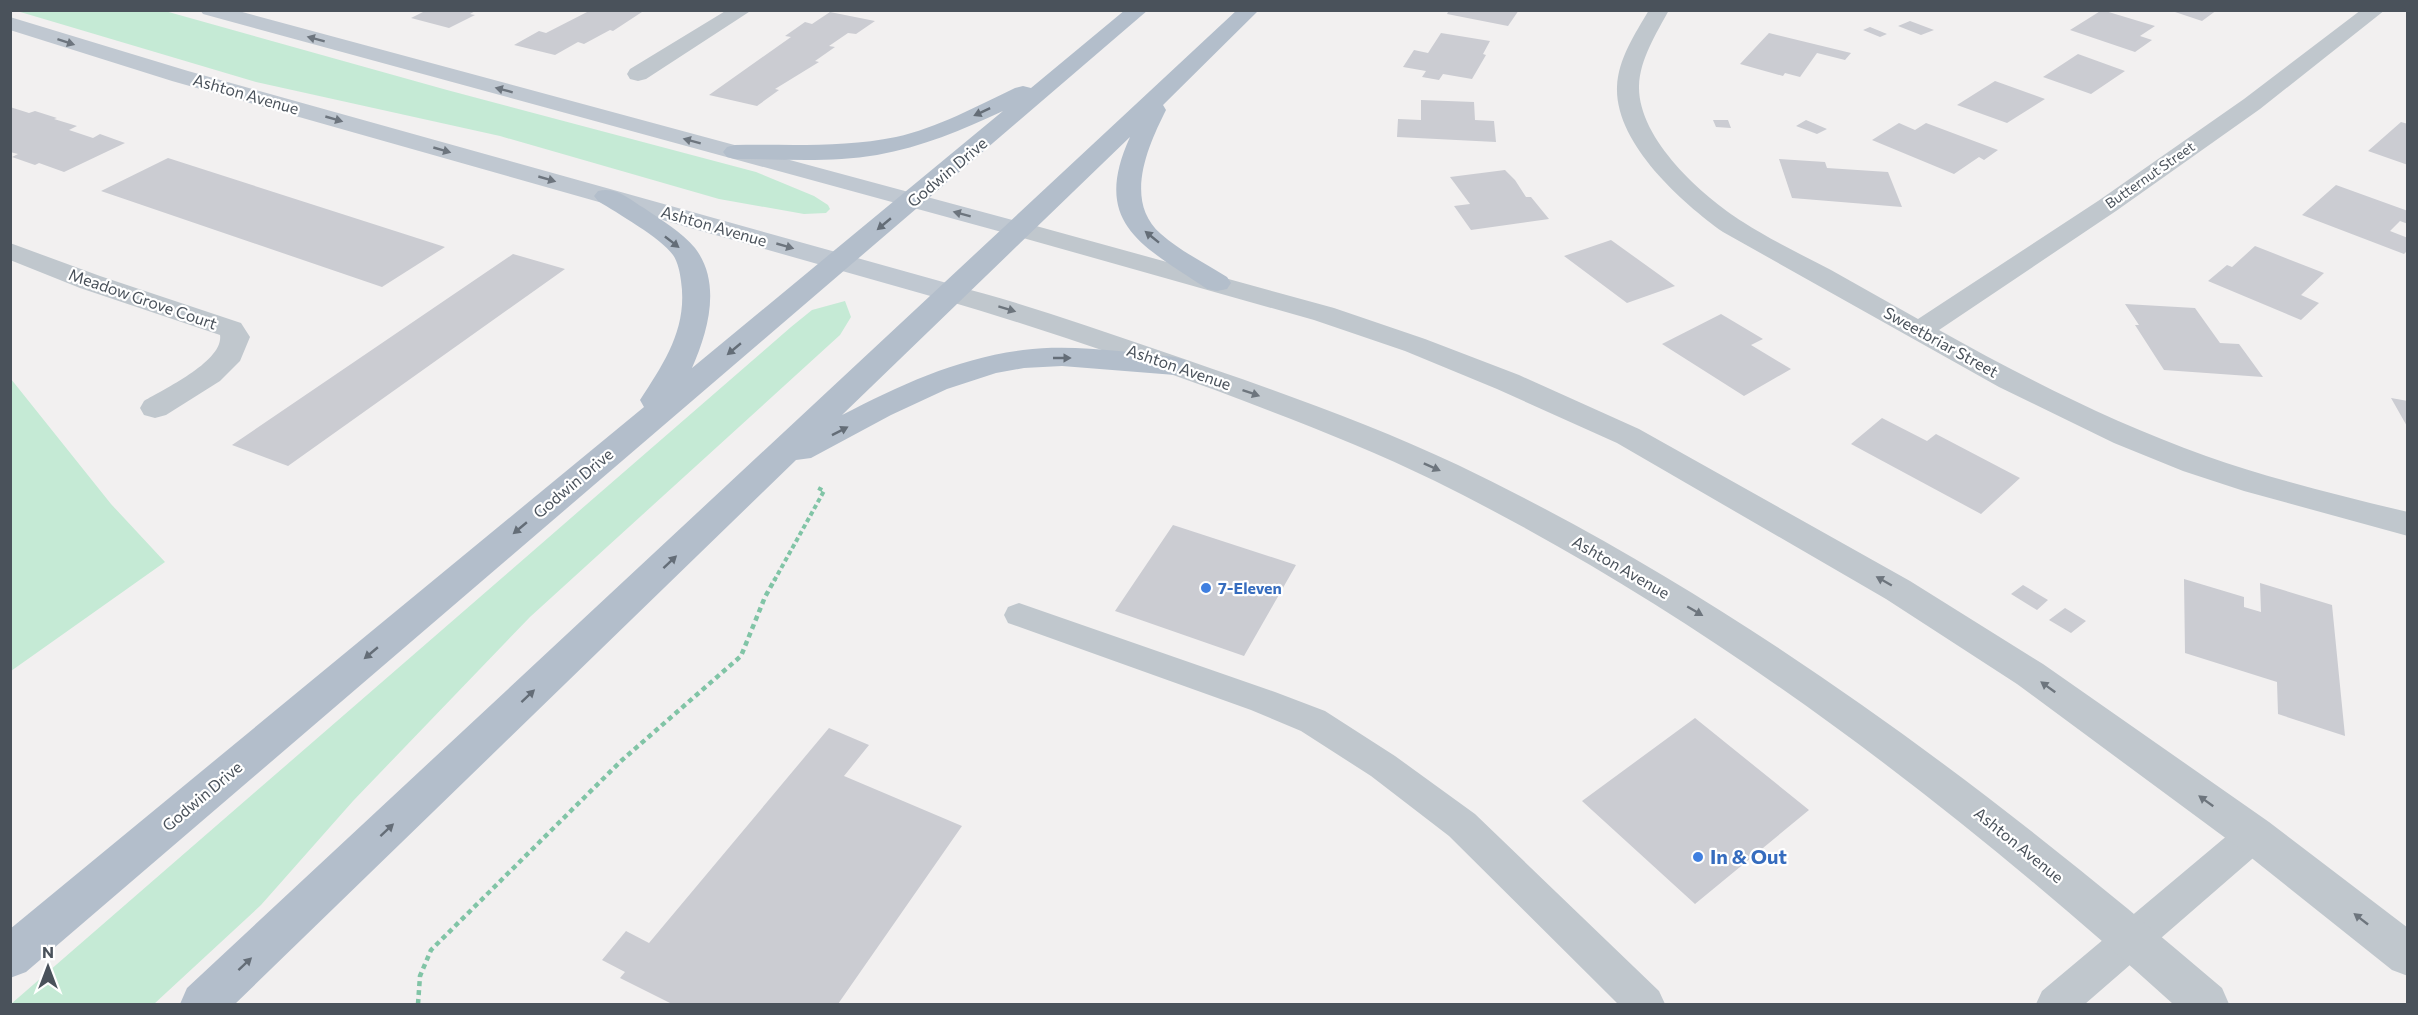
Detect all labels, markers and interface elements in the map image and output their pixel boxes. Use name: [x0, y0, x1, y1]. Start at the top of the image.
one-way arrow: [307, 34, 325, 43]
one-way arrow: [57, 38, 75, 48]
street label: Ashton Avenue: [191, 69, 301, 118]
one-way arrow: [495, 85, 513, 94]
one-way arrow: [973, 107, 991, 117]
one-way arrow: [325, 115, 343, 124]
street label: Godwin Drive: [903, 133, 990, 211]
one-way arrow: [683, 136, 701, 145]
street label: Butternut Street: [2102, 137, 2198, 212]
one-way arrow: [432, 145, 451, 155]
one-way arrow: [538, 175, 556, 184]
street label: Ashton Avenue: [659, 201, 769, 250]
one-way arrow: [953, 209, 971, 218]
one-way arrow: [876, 218, 892, 231]
one-way arrow: [1144, 231, 1160, 244]
one-way arrow: [664, 235, 679, 248]
one-way arrow: [776, 242, 794, 251]
street label: Meadow Grove Court: [67, 264, 220, 333]
street label: Sweetbriar Street: [1881, 302, 2002, 381]
one-way arrow: [998, 305, 1016, 314]
street label: Ashton Avenue: [1125, 340, 1234, 393]
one-way arrow: [727, 342, 742, 355]
one-way arrow: [1052, 353, 1071, 363]
one-way arrow: [1242, 388, 1260, 398]
one-way arrow: [831, 426, 848, 436]
street label: Godwin Drive: [529, 444, 616, 522]
one-way arrow: [1423, 462, 1440, 471]
one-way arrow: [512, 521, 528, 534]
street label: Ashton Avenue: [1569, 531, 1673, 602]
one-way arrow: [662, 555, 676, 569]
one-way arrow: [1876, 576, 1892, 587]
place label: 7-Eleven: [1218, 578, 1282, 597]
marker: 7-Eleven: [1199, 581, 1213, 595]
one-way arrow: [1687, 605, 1703, 616]
one-way arrow: [363, 647, 379, 660]
one-way arrow: [2040, 681, 2056, 693]
one-way arrow: [521, 689, 536, 703]
street label: Godwin Drive: [158, 757, 245, 835]
one-way arrow: [2199, 795, 2215, 807]
street label: Ashton Avenue: [1971, 803, 2068, 886]
one-way arrow: [379, 823, 394, 837]
place label: In & Out: [1710, 844, 1787, 868]
marker: In & Out: [1691, 850, 1705, 864]
one-way arrow: [2354, 913, 2369, 925]
north arrow: [18, 937, 78, 997]
text: N: [42, 942, 54, 961]
one-way arrow: [238, 957, 253, 971]

